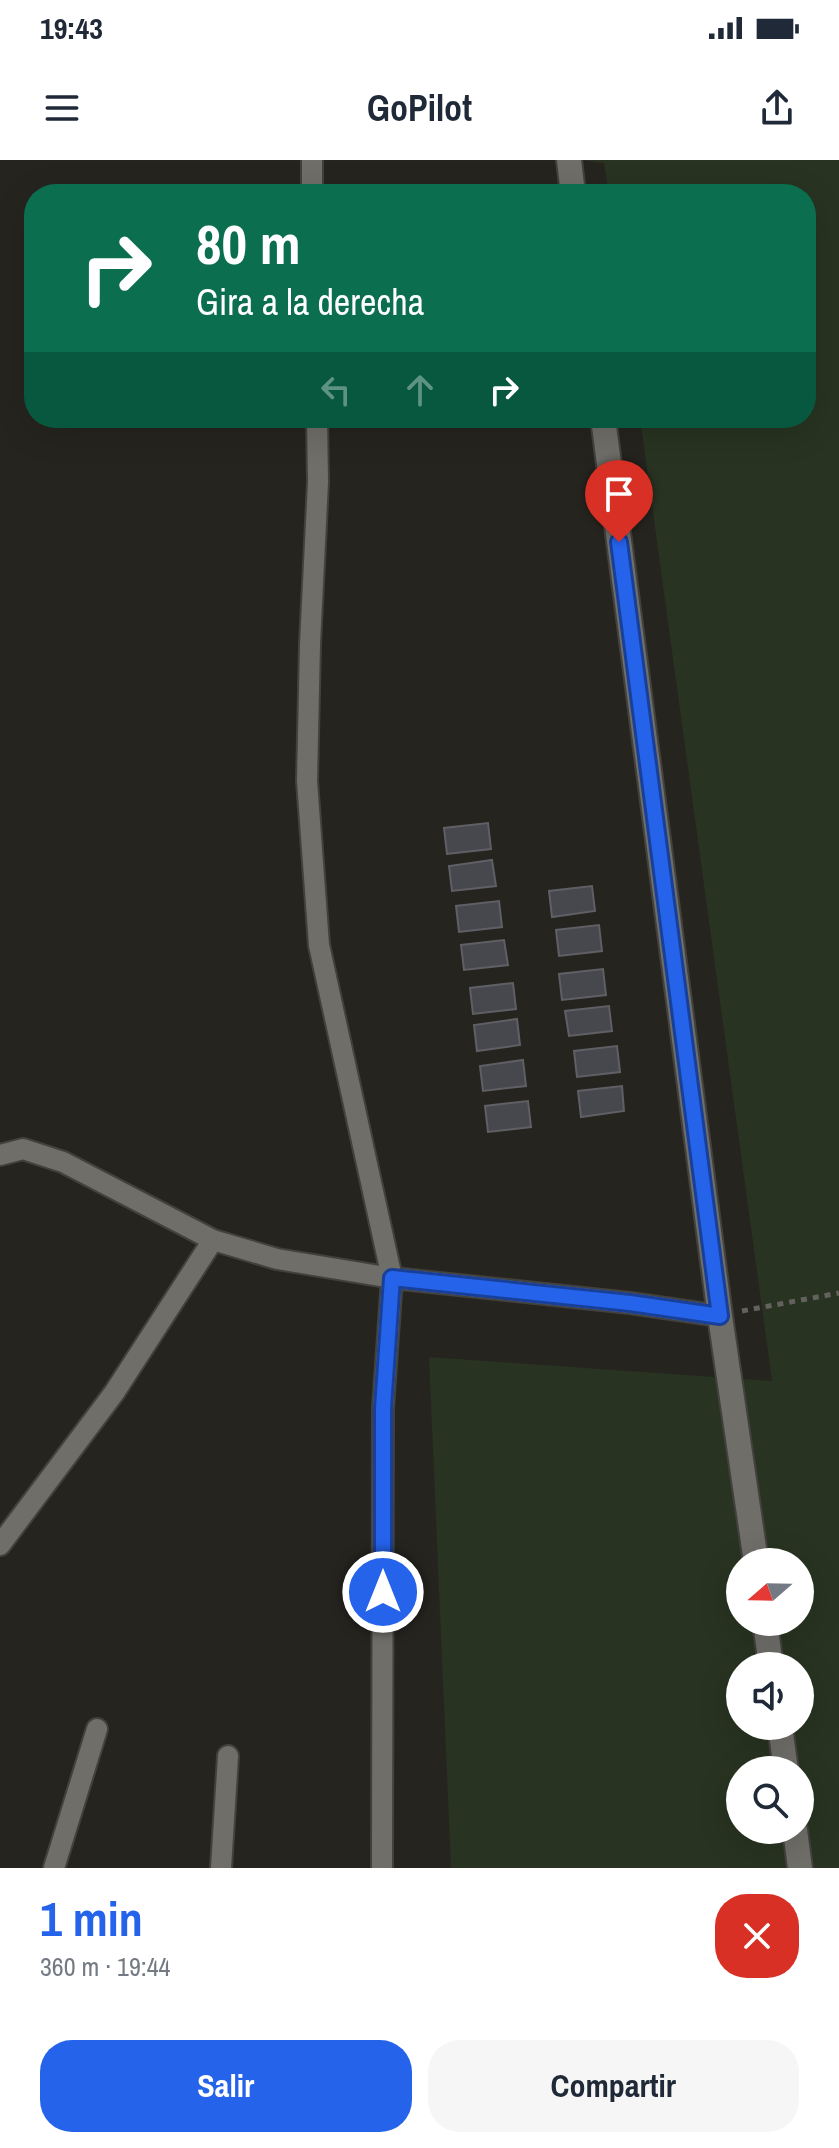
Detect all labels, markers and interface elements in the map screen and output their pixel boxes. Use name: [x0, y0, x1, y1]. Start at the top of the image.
text: 19:43: [40, 8, 103, 48]
text: GoPilot: [367, 84, 472, 132]
icon: menu: [40, 86, 84, 130]
icon: share: [755, 86, 799, 130]
text: 80 m: [196, 206, 301, 281]
icon: right: [64, 216, 168, 320]
text: Gira a la derecha: [196, 278, 424, 326]
icon: left: [314, 368, 358, 412]
icon: ahead: [398, 368, 442, 412]
icon: right: [482, 368, 526, 412]
pin: [585, 460, 653, 542]
icon: arrive: [597, 472, 641, 516]
north arrow: [726, 1548, 814, 1636]
map controls: [726, 1548, 814, 1844]
position arrow: [341, 1550, 425, 1634]
button: sound: [726, 1652, 814, 1740]
button: search: [726, 1756, 814, 1844]
text: 1 min: [40, 1886, 143, 1951]
button: close: [715, 1894, 799, 1978]
text: 360 m · 19:44: [40, 1949, 170, 1984]
button: Salir: [40, 2040, 412, 2132]
button: Compartir: [428, 2040, 799, 2132]

